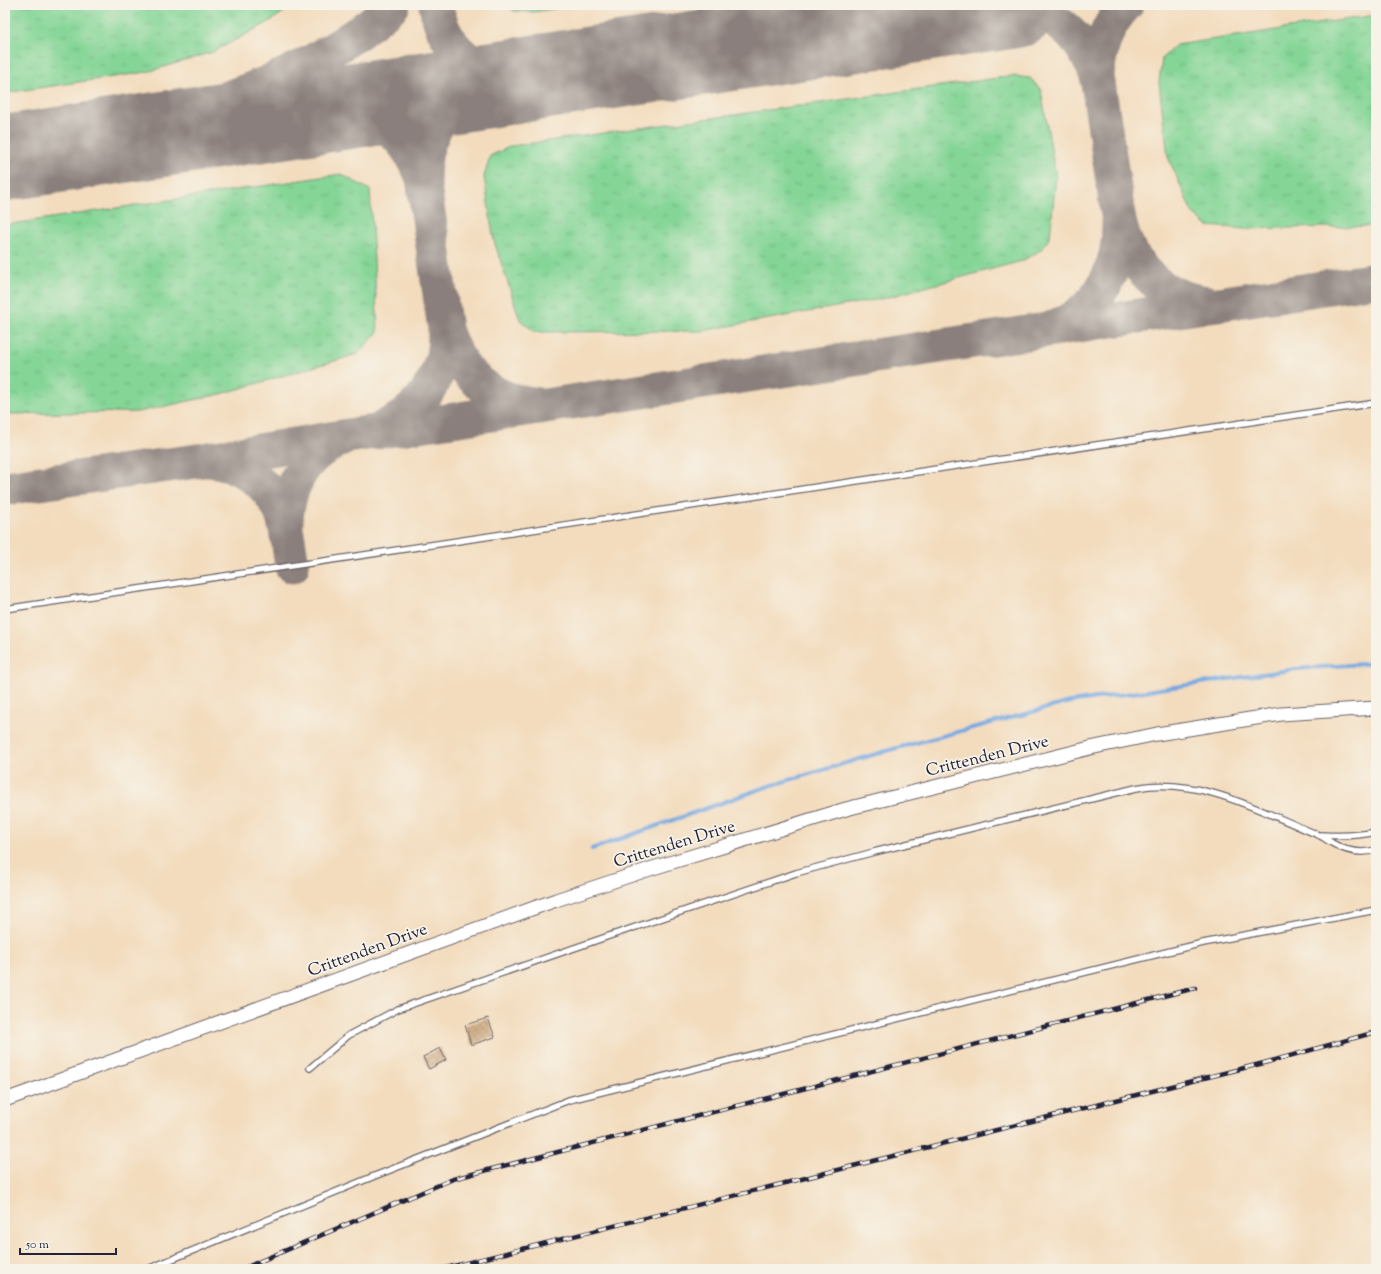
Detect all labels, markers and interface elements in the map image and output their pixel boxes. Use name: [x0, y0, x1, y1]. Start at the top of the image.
street label: Crittenden Drive: [923, 730, 1052, 784]
street label: Crittenden Drive: [611, 815, 738, 875]
street label: Crittenden Drive: [304, 918, 431, 984]
scale bar: [20, 1230, 116, 1256]
text: 50 m: [25, 1236, 49, 1254]

